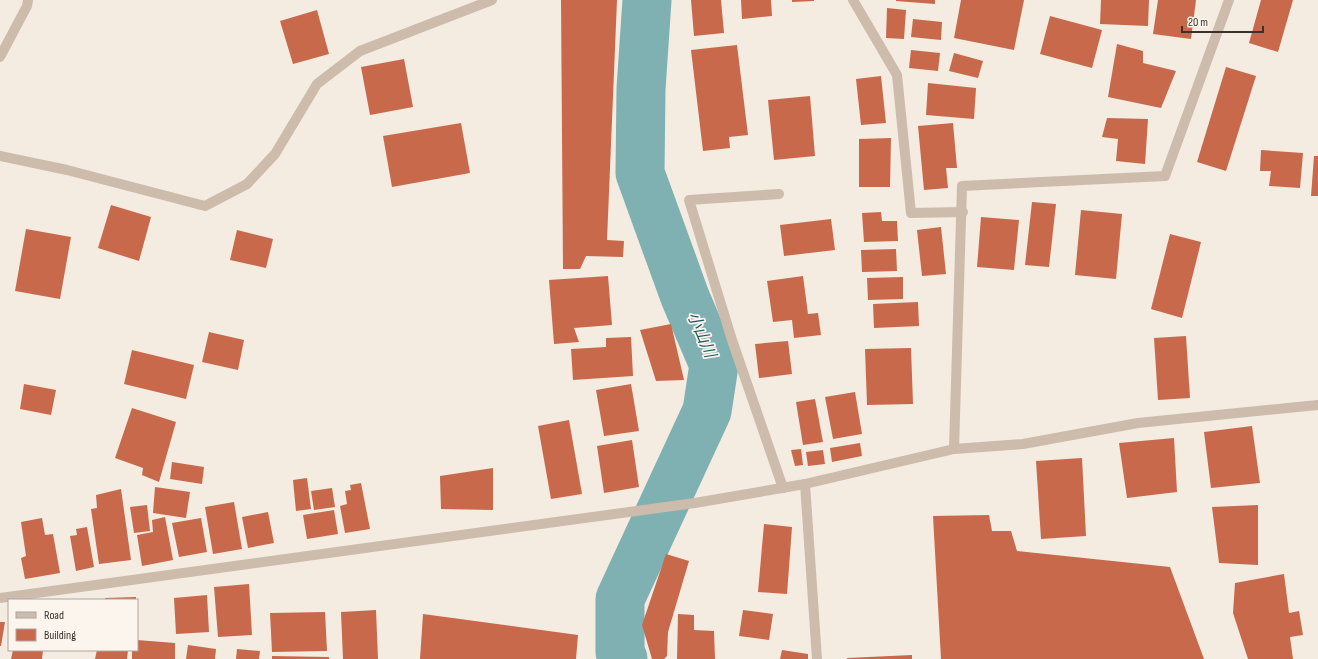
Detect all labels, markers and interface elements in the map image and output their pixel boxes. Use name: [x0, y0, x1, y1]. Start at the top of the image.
scale bar: [1182, 8, 1263, 34]
text: 20 m: [1188, 15, 1208, 30]
water label: 小山川: [683, 309, 720, 363]
legend: [8, 599, 138, 651]
text: Road: [44, 608, 64, 623]
text: Building: [44, 628, 76, 643]

